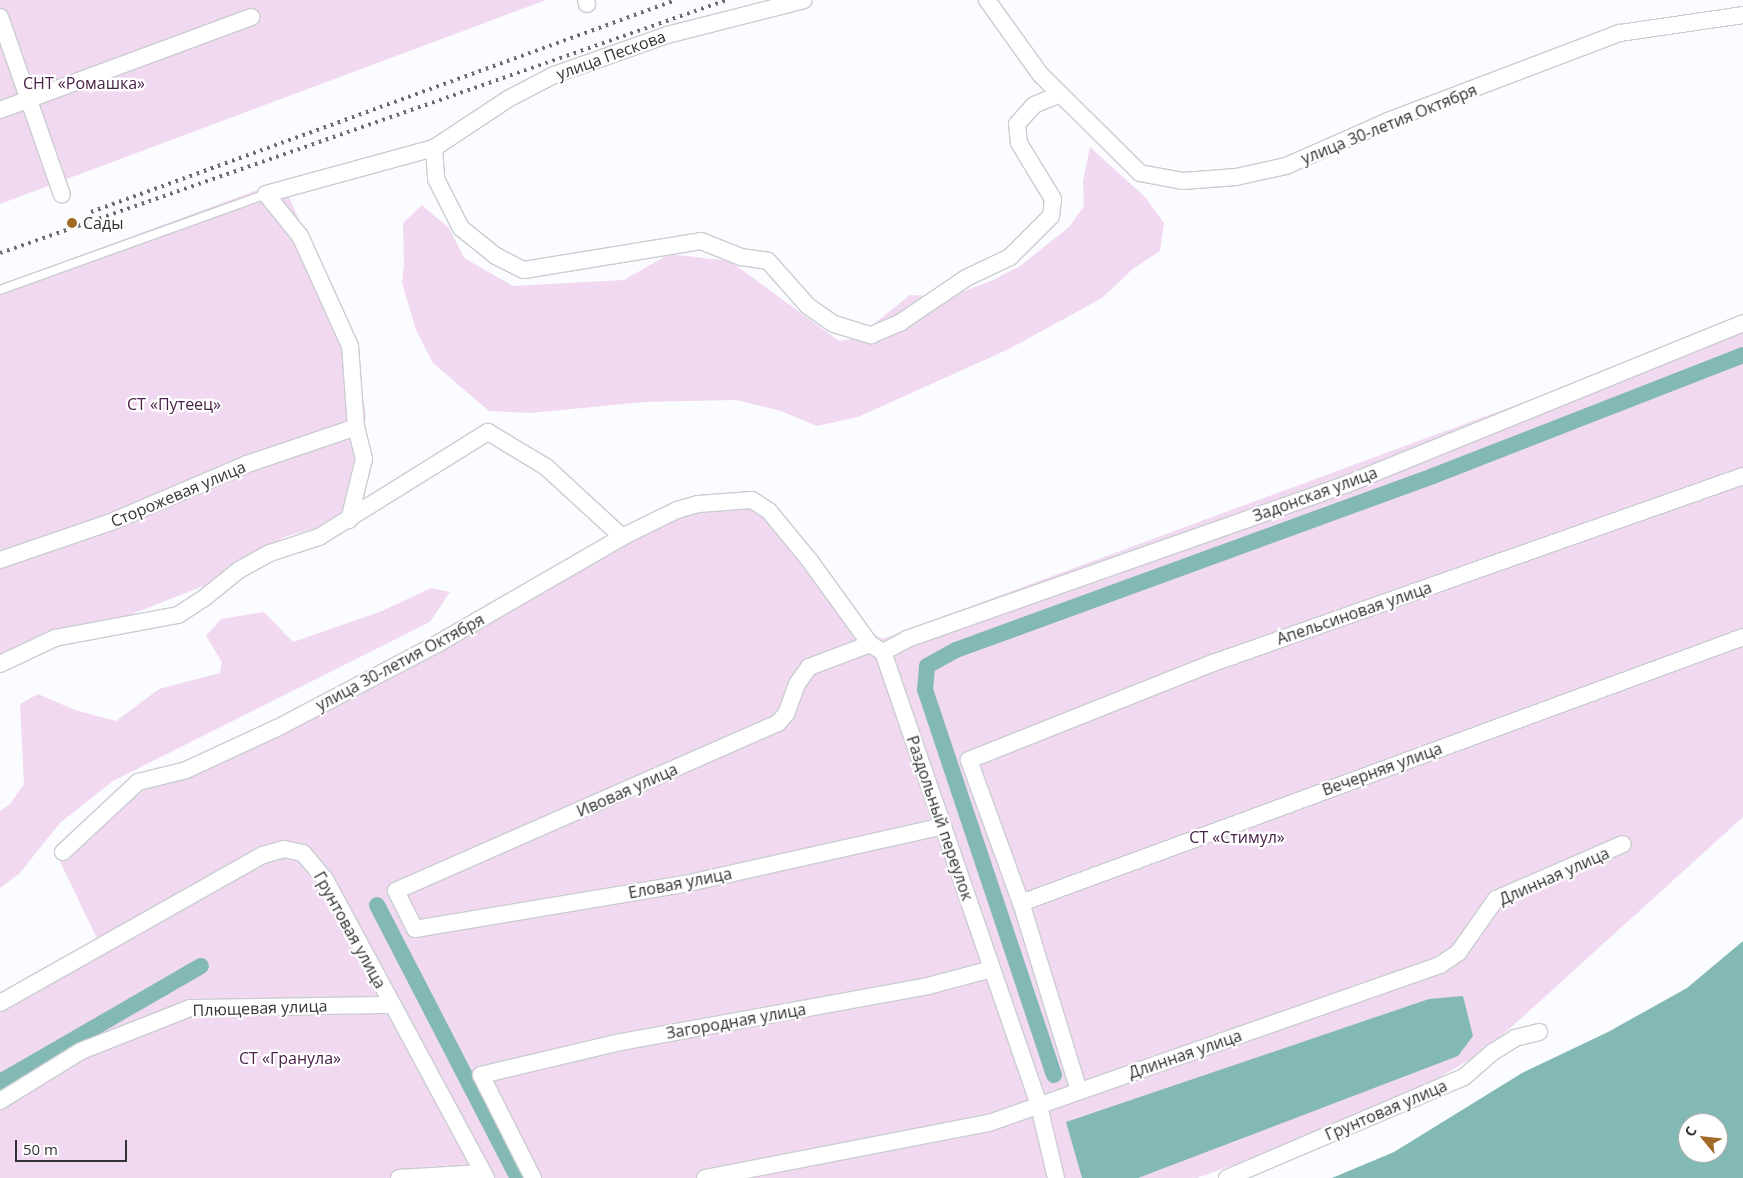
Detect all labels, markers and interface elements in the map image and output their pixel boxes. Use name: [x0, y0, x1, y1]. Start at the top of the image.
street label: улица Пескова: [554, 26, 668, 84]
park label: СНТ «Ромашка»: [23, 73, 145, 93]
street label: улица 30-летия Октября: [1298, 80, 1480, 168]
place label: Сады: [83, 213, 123, 233]
marker: Сады: [65, 216, 79, 230]
park label: СТ «Путеец»: [127, 394, 221, 414]
street label: Сторожевая улица: [108, 457, 248, 531]
street label: Задонская улица: [1250, 463, 1380, 525]
street label: Апельсиновая улица: [1274, 577, 1434, 649]
street label: улица 30-летия Октября: [313, 609, 487, 715]
street label: Раздольный переулок: [903, 733, 977, 903]
street label: Вечерняя улица: [1319, 738, 1445, 800]
street label: Ивовая улица: [574, 759, 680, 821]
park label: СТ «Стимул»: [1189, 827, 1285, 847]
street label: Длинная улица: [1496, 843, 1612, 909]
street label: Еловая улица: [627, 864, 733, 902]
street label: Грунтовая улица: [310, 868, 390, 992]
street label: Плющевая улица: [192, 996, 328, 1020]
street label: Загородная улица: [665, 999, 807, 1043]
street label: Длинная улица: [1126, 1026, 1244, 1082]
park label: СТ «Гранула»: [239, 1048, 341, 1068]
street label: Грунтовая улица: [1322, 1076, 1450, 1144]
north arrow: [1678, 1113, 1728, 1163]
text: С: [1680, 1123, 1701, 1140]
scale bar: [18, 1130, 130, 1162]
text: 50 m: [23, 1139, 58, 1159]

